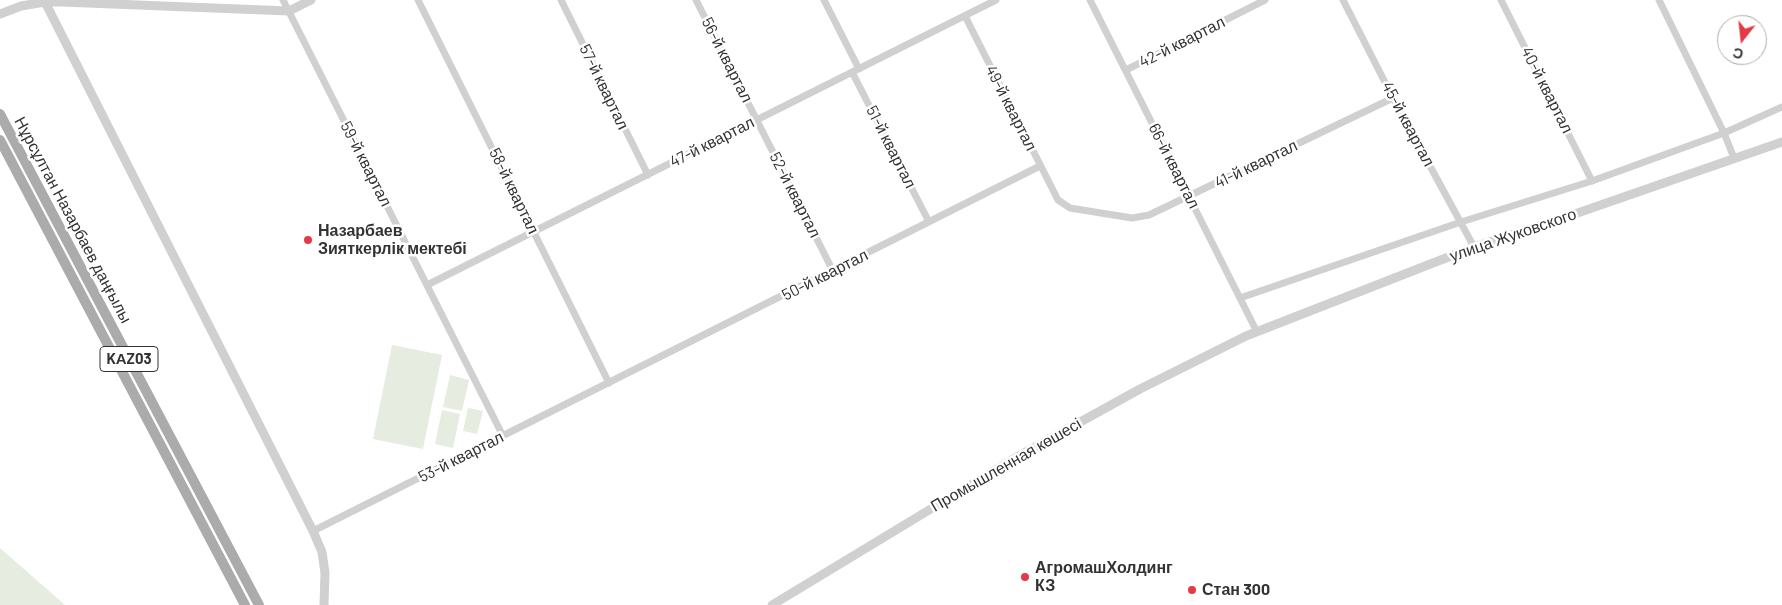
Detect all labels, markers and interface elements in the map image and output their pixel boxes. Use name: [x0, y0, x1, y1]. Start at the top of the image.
street label: 42-й квартал: [1136, 12, 1228, 72]
street label: 56-й квартал: [697, 14, 757, 106]
north arrow: [1717, 15, 1767, 65]
street label: 57-й квартал: [575, 41, 633, 133]
street label: 40-й квартал: [1517, 44, 1577, 136]
text: С: [1731, 44, 1745, 64]
street label: 49-й квартал: [981, 62, 1041, 154]
street label: 45-й квартал: [1378, 78, 1438, 170]
street label: 51-й квартал: [862, 103, 920, 191]
street label: 47-й квартал: [666, 112, 758, 172]
street label: Нұрсұлтан Назарбаев даңғылы: [10, 114, 136, 326]
street label: 59-й квартал: [336, 118, 396, 210]
street label: 66-й квартал: [1144, 120, 1204, 212]
street label: 41-й квартал: [1212, 136, 1300, 192]
street label: 58-й квартал: [485, 145, 543, 237]
street label: 52-й квартал: [765, 149, 825, 241]
street label: улица Жуковского: [1447, 204, 1579, 266]
place label: Назарбаев Зияткерлік мектебі: [318, 221, 467, 259]
marker: Назарбаев Зияткерлік мектебі: [302, 234, 314, 246]
street label: 50-й квартал: [779, 245, 871, 305]
road number: KАZ03: [100, 346, 158, 372]
street label: Промышленная көшесі: [927, 414, 1085, 516]
street label: 53-й квартал: [415, 427, 507, 487]
place label: АгромашХолдинг КЗ: [1035, 558, 1173, 596]
marker: АгромашХолдинг КЗ: [1019, 571, 1031, 583]
place label: Стан 300: [1202, 580, 1270, 600]
marker: Стан 300: [1186, 584, 1198, 596]

